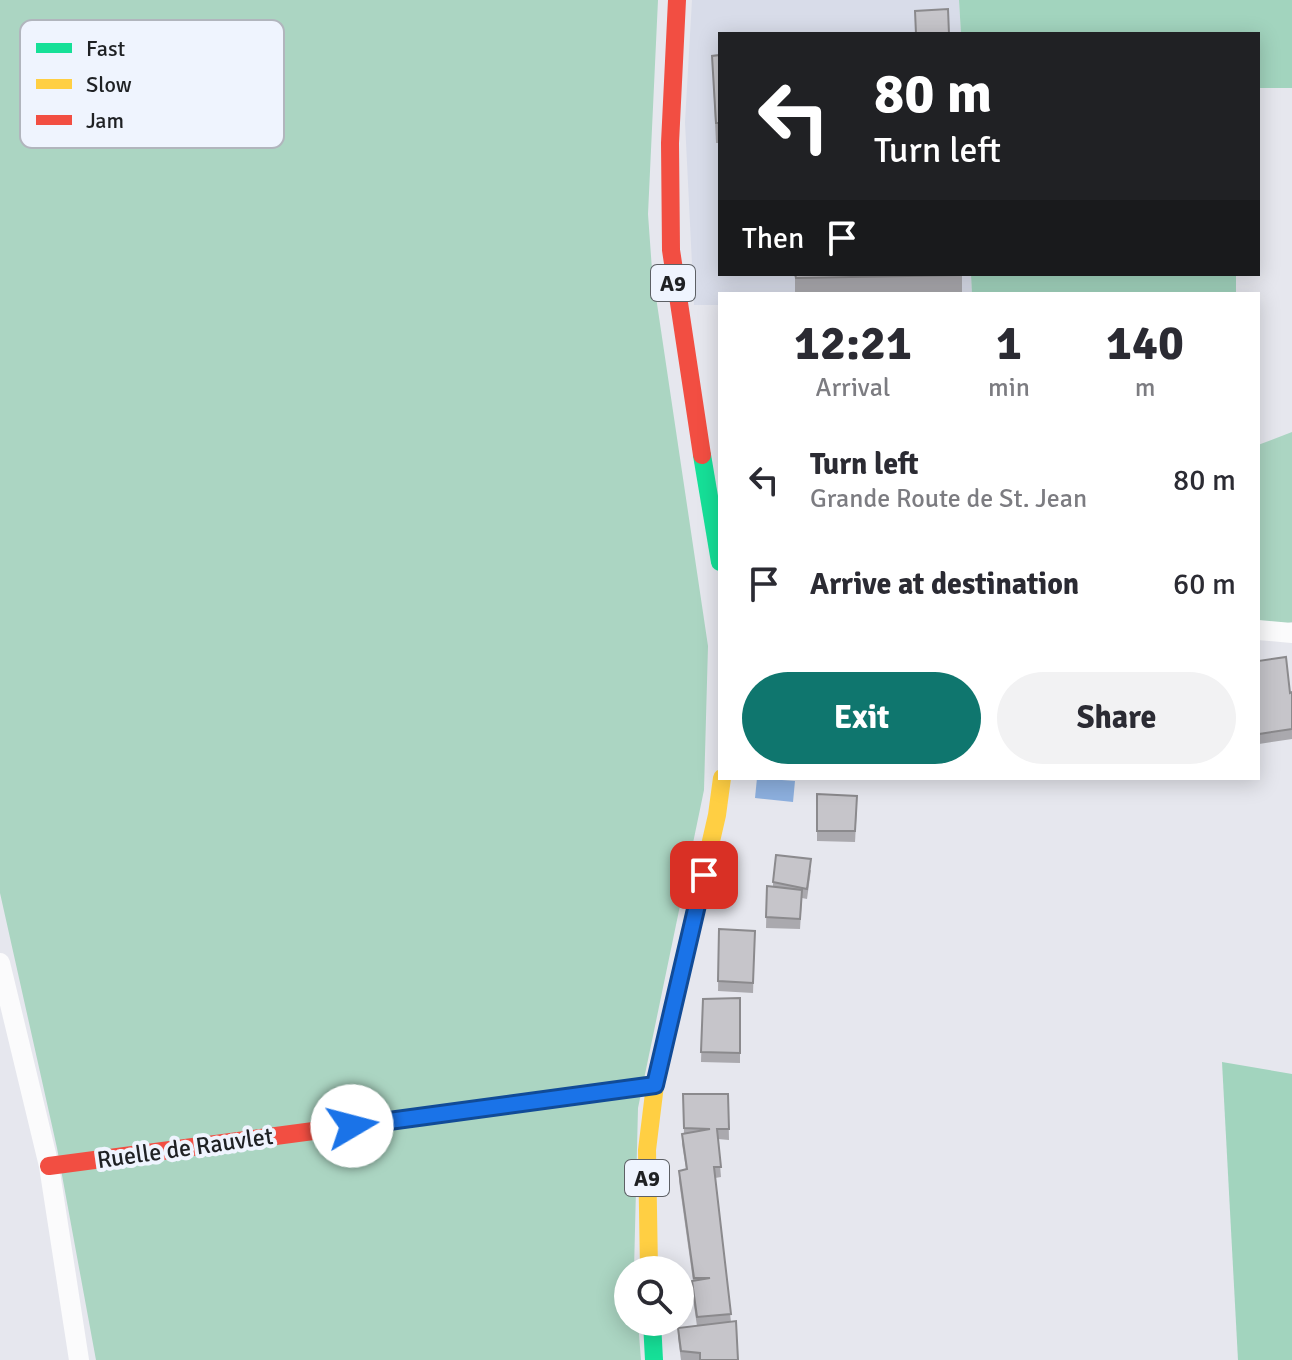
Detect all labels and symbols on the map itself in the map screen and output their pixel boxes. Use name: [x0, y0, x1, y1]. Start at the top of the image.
legend: [20, 20, 284, 148]
text: Fast: [86, 35, 126, 62]
text: Slow: [86, 71, 132, 98]
text: Jam: [86, 107, 124, 134]
road number: A9: [651, 265, 695, 301]
pin: [670, 841, 738, 909]
position arrow: [310, 1084, 394, 1168]
street label: Ruelle de Rauvlet: [95, 1121, 275, 1175]
road number: A9: [625, 1160, 669, 1196]

